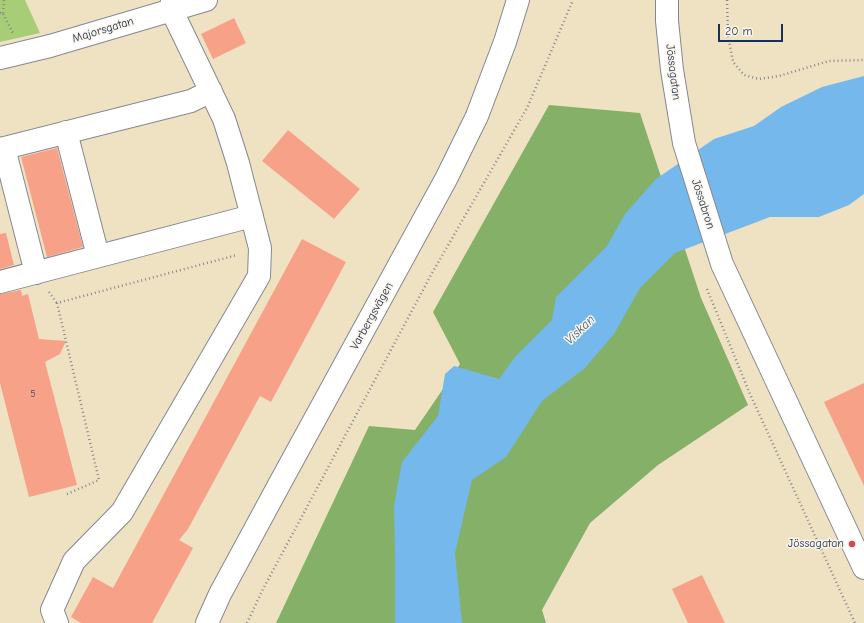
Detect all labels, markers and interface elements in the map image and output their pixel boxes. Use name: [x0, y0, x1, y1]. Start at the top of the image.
street label: Majorsgatan: [70, 14, 136, 46]
scale bar: [720, 16, 785, 42]
text: 20 m: [725, 24, 753, 38]
street label: Jössagatan: [662, 43, 684, 101]
street label: Jössabron: [688, 177, 718, 231]
street label: Varbergsvägen: [348, 280, 396, 352]
water label: Viskan: [562, 312, 598, 348]
house number: 5: [30, 388, 36, 400]
place label: Jössagatan: [788, 537, 844, 551]
marker: Jössagatan: [847, 539, 857, 549]

